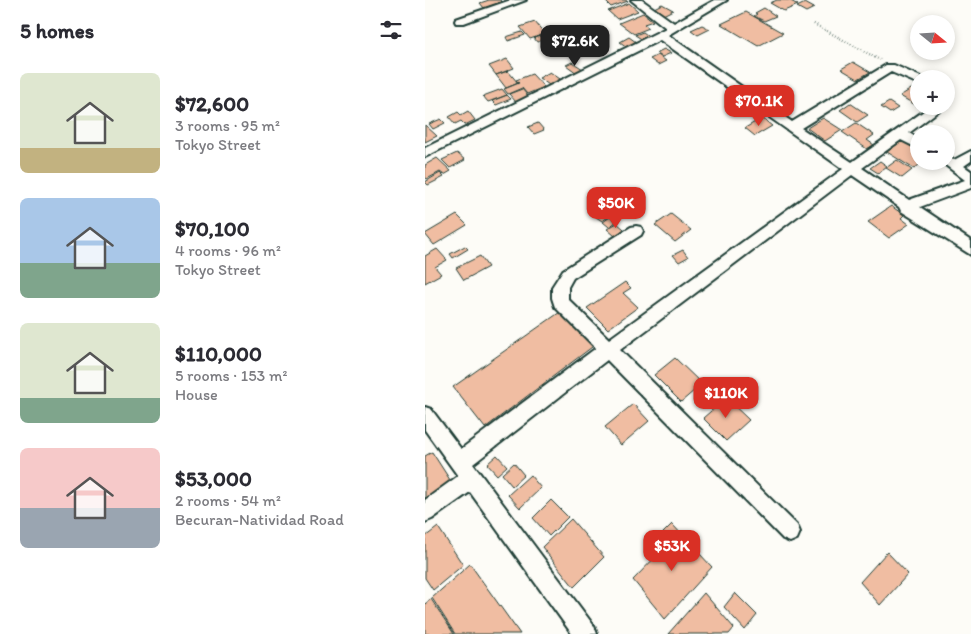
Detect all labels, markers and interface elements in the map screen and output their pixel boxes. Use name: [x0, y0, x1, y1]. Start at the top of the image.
north arrow: [910, 15, 955, 60]
map controls: [910, 15, 955, 170]
icon: filters: [377, 16, 405, 44]
text: 5 homes: [20, 18, 94, 43]
pin: $72.6K: [534, 24, 616, 67]
text: $72.6K: [551, 31, 599, 50]
button: +: [910, 70, 955, 115]
pin: $70.1K: [718, 84, 800, 127]
text: $72,600: [175, 91, 249, 116]
text: $70.1K: [735, 91, 783, 110]
icon: home: [60, 93, 120, 153]
text: 3 rooms · 95 m²: [175, 116, 280, 135]
button: −: [910, 125, 955, 170]
text: Tokyo Street: [175, 135, 261, 154]
pin: $50K: [586, 186, 646, 229]
text: $50K: [598, 193, 634, 212]
text: $70,100: [175, 216, 250, 241]
icon: home: [60, 218, 120, 278]
text: 4 rooms · 96 m²: [175, 241, 281, 260]
text: Tokyo Street: [175, 260, 261, 279]
text: $110,000: [175, 341, 262, 366]
icon: home: [60, 343, 120, 403]
text: 5 rooms · 153 m²: [175, 366, 287, 385]
pin: $110K: [691, 376, 761, 419]
text: $110K: [704, 383, 748, 402]
text: House: [175, 385, 218, 404]
text: $53,000: [175, 466, 252, 491]
icon: home: [60, 468, 120, 528]
text: 2 rooms · 54 m²: [175, 491, 281, 510]
text: Becuran-Natividad Road: [175, 510, 344, 529]
pin: $53K: [642, 530, 702, 572]
text: $53K: [654, 536, 690, 555]

